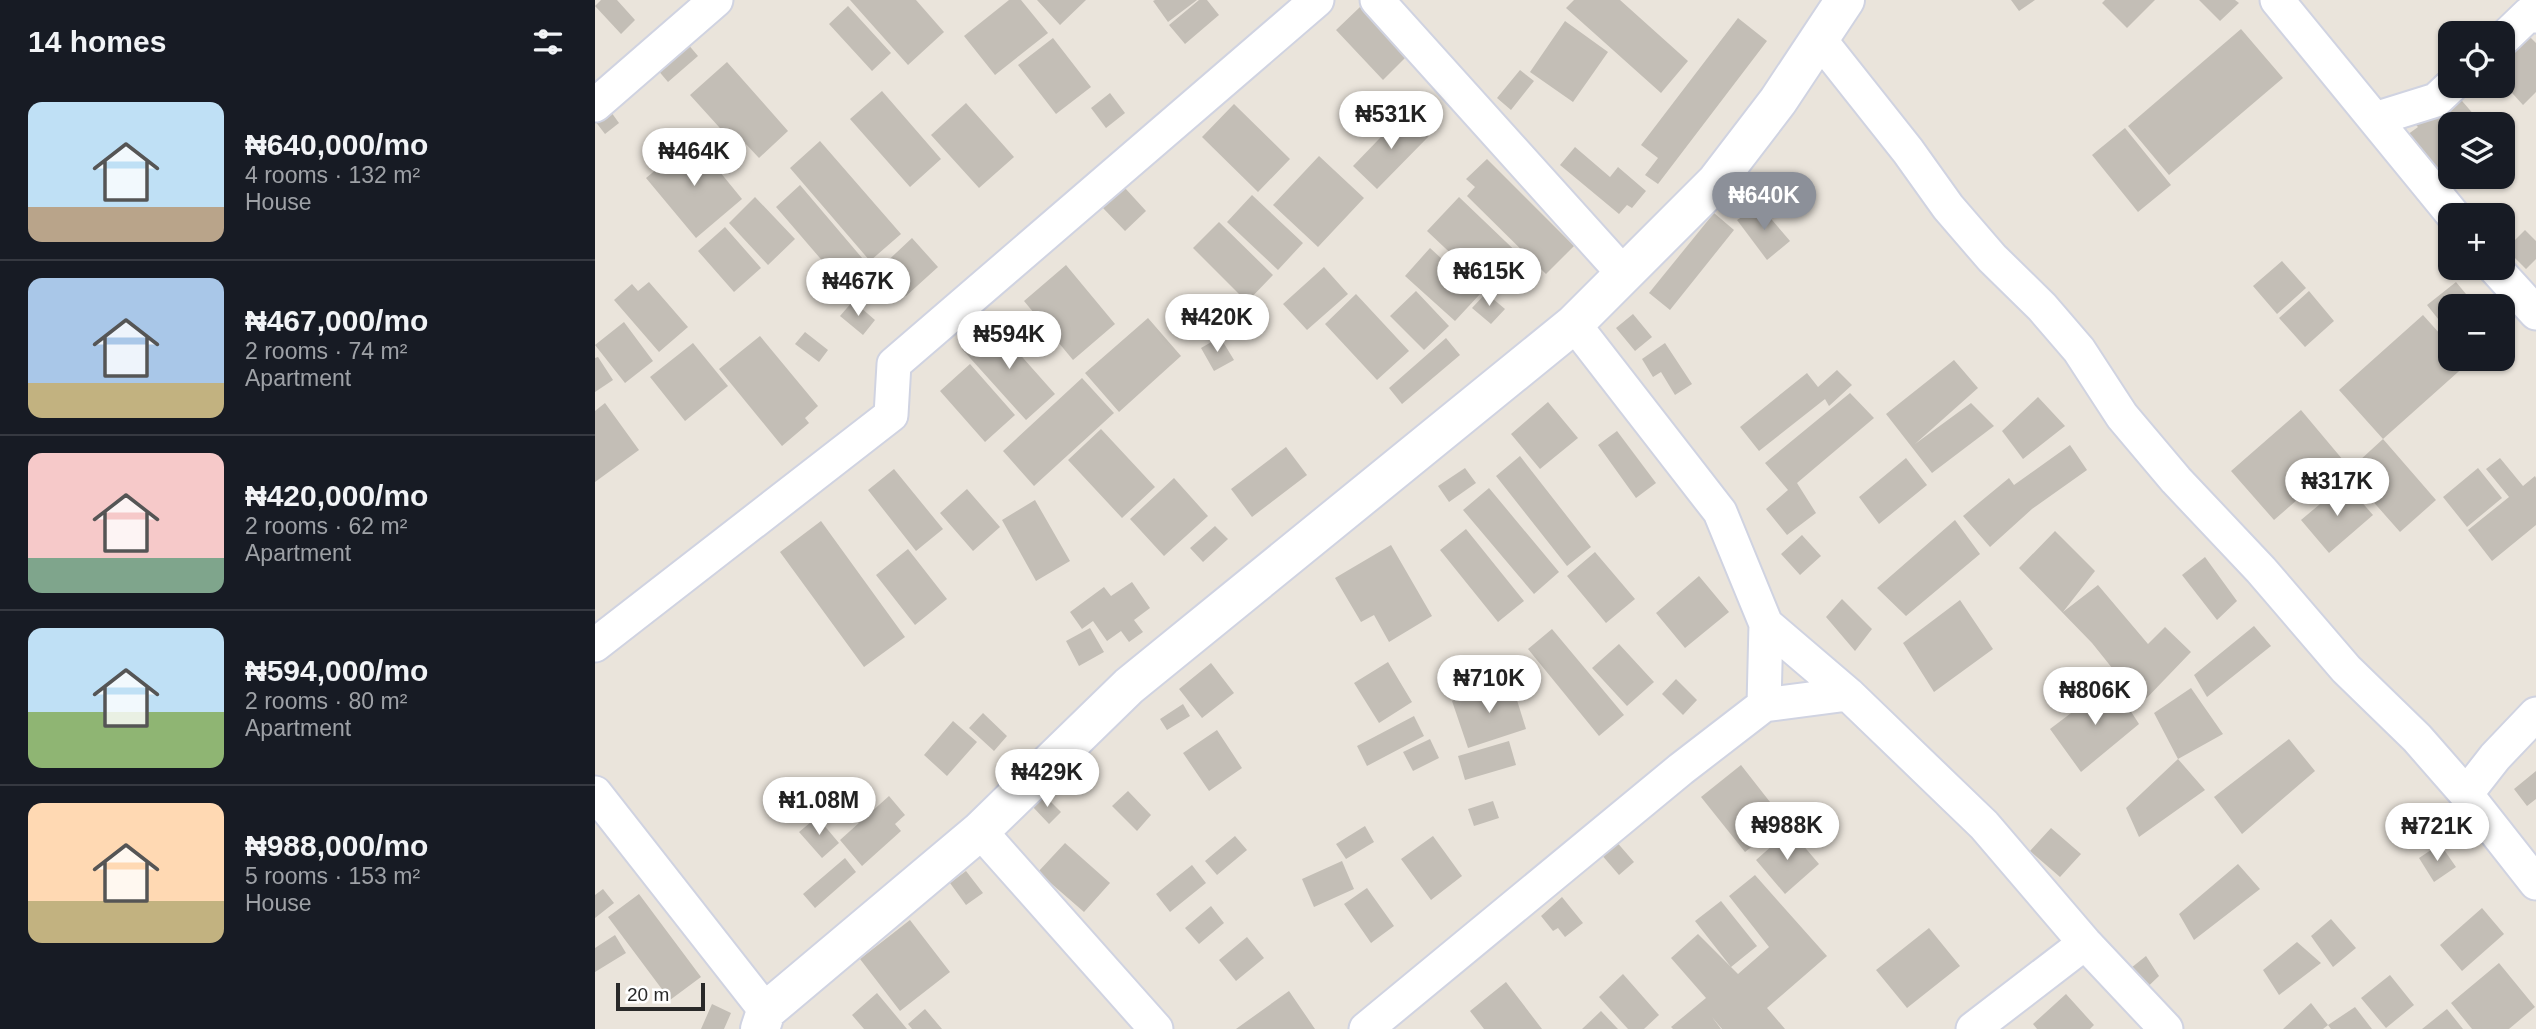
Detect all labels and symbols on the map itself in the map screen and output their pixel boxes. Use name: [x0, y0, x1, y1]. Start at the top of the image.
pin: ₦531K: [1342, 92, 1440, 151]
pin: ₦464K: [645, 128, 743, 188]
pin: ₦640K: [1715, 173, 1813, 232]
pin: ₦615K: [1440, 248, 1538, 308]
pin: ₦467K: [809, 258, 907, 318]
pin: ₦420K: [1168, 294, 1266, 354]
pin: ₦594K: [960, 312, 1058, 371]
pin: ₦317K: [2288, 458, 2386, 518]
pin: ₦710K: [1440, 656, 1538, 715]
pin: ₦806K: [2046, 668, 2144, 727]
pin: ₦429K: [998, 750, 1096, 809]
pin: ₦1.08M: [762, 778, 876, 837]
pin: ₦988K: [1738, 802, 1836, 862]
pin: ₦721K: [2388, 804, 2486, 863]
scale bar: [616, 980, 705, 1012]

